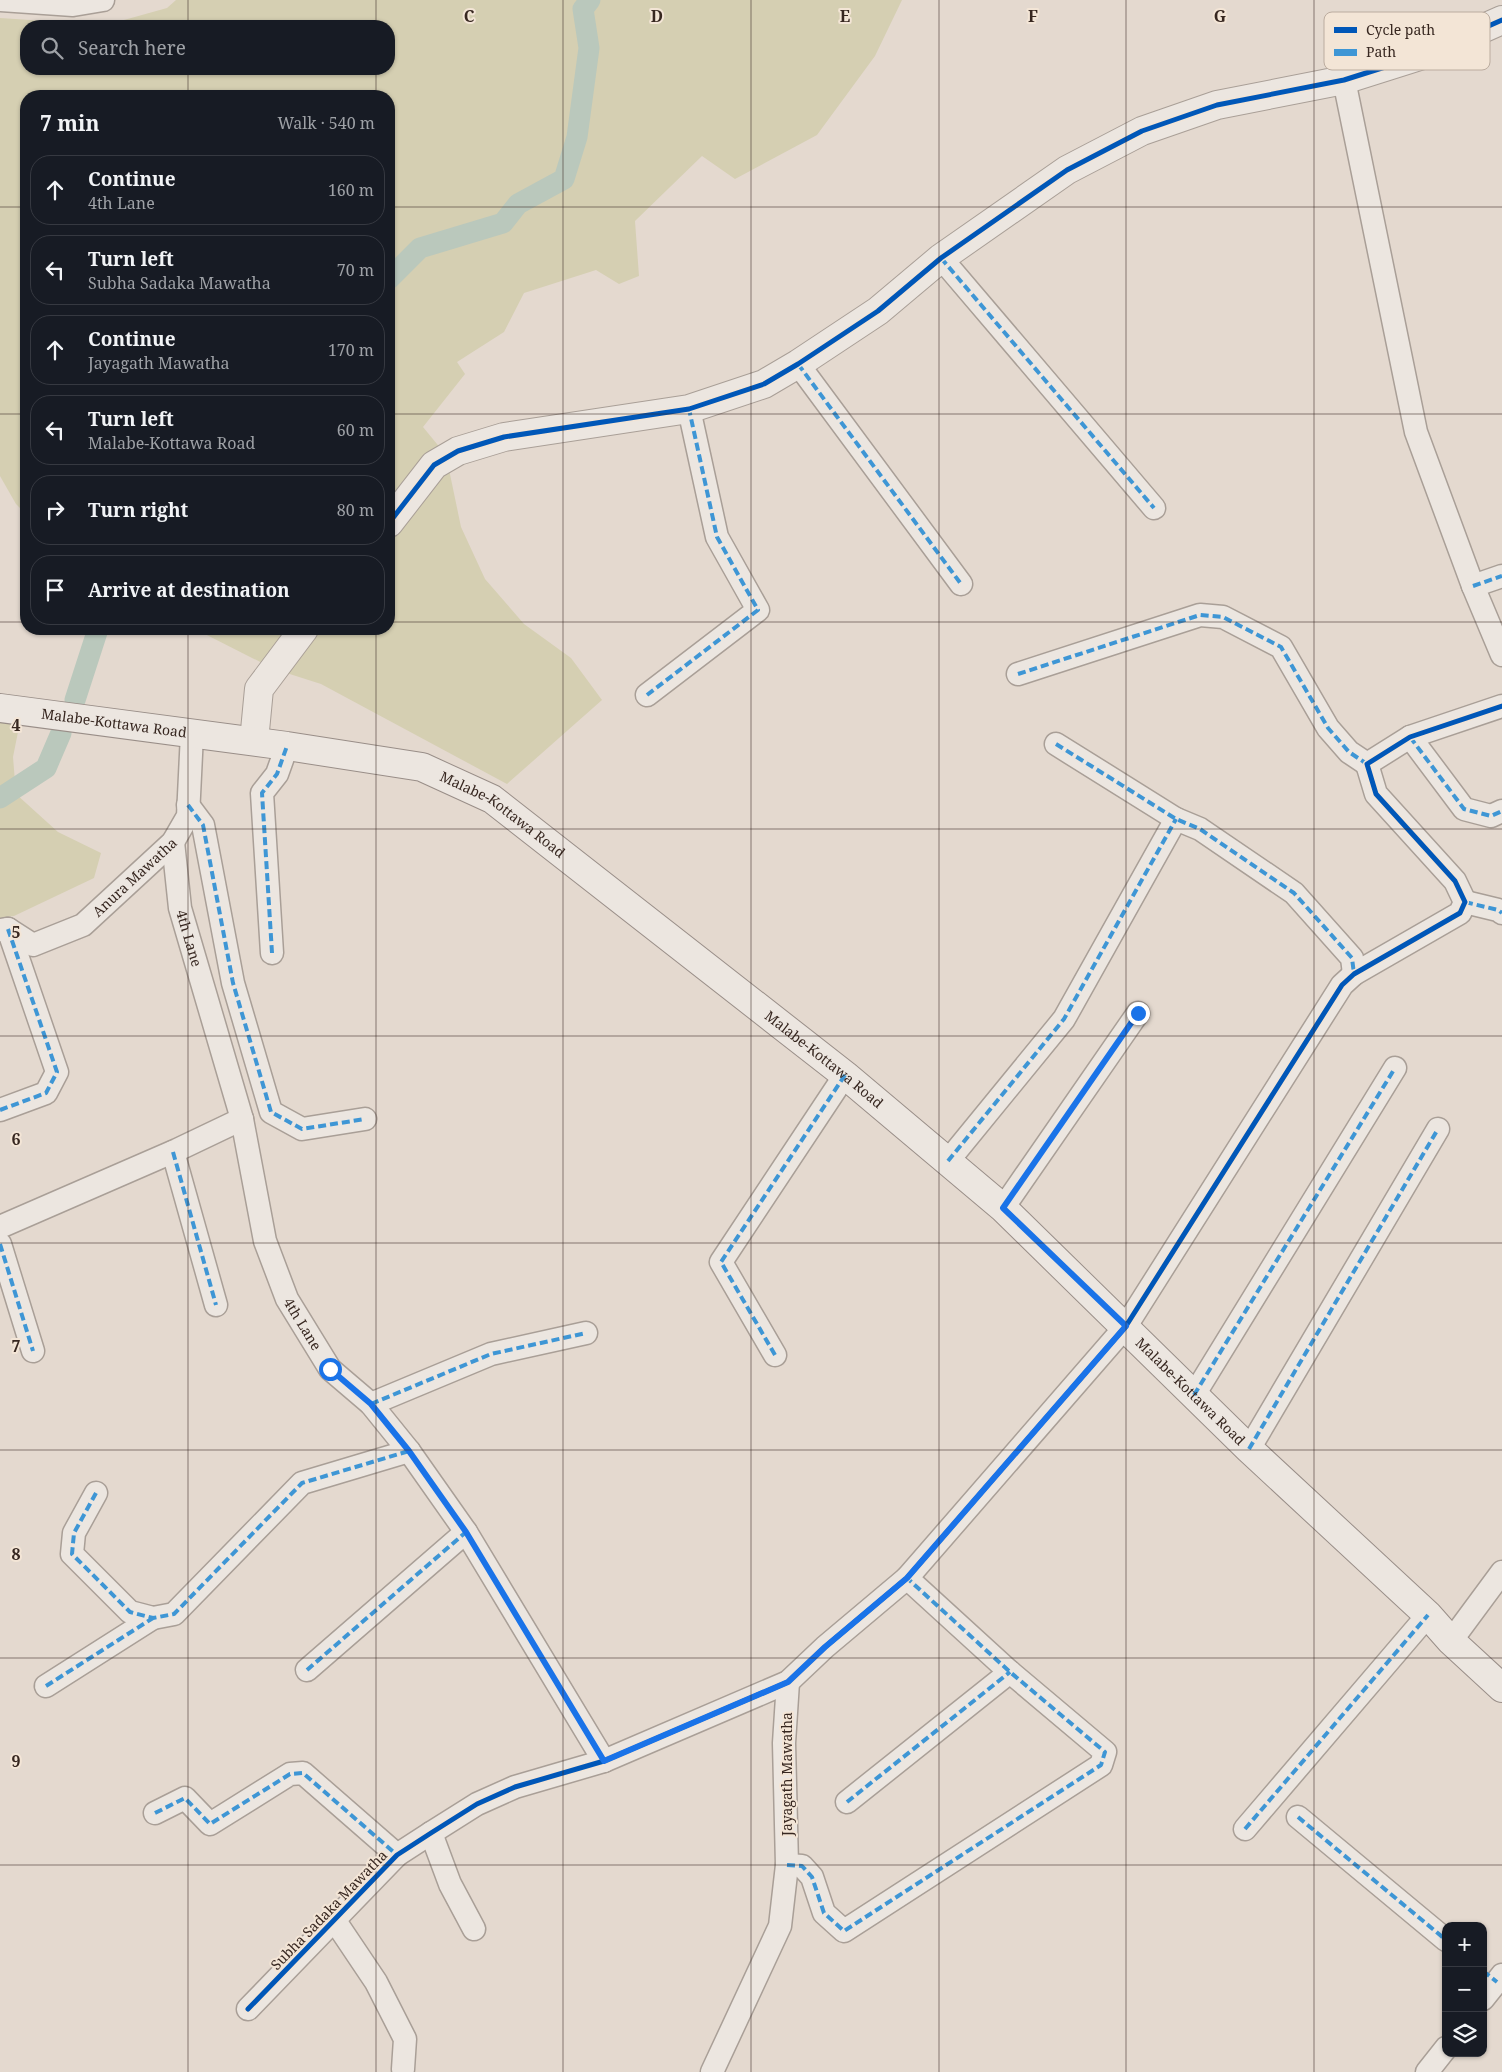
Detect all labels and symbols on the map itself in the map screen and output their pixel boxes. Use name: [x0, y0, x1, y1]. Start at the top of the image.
text: C: [464, 5, 475, 27]
text: D: [651, 5, 663, 27]
text: E: [840, 5, 850, 27]
text: F: [1028, 5, 1038, 27]
text: G: [1214, 5, 1226, 27]
legend: [1324, 12, 1490, 70]
text: Cycle path: [1366, 20, 1435, 39]
text: Path: [1366, 42, 1396, 61]
street label: Malabe-Kottawa Road: [40, 704, 188, 742]
text: 4: [11, 714, 21, 736]
street label: Malabe-Kottawa Road: [437, 766, 569, 862]
street label: Anura Mawatha: [88, 833, 181, 921]
street label: 4th Lane: [172, 907, 207, 969]
text: 5: [11, 921, 21, 943]
route end: [1127, 1002, 1150, 1025]
street label: Malabe-Kottawa Road: [761, 1006, 888, 1112]
text: 6: [11, 1128, 21, 1150]
street label: 4th Lane: [279, 1294, 326, 1354]
street label: Malabe-Kottawa Road: [1132, 1333, 1250, 1450]
text: 7: [11, 1335, 21, 1357]
route start: [319, 1358, 342, 1381]
text: 8: [11, 1543, 21, 1565]
street label: Jayagath Mawatha: [777, 1712, 796, 1837]
text: 9: [11, 1750, 21, 1772]
street label: Subha Sadaka Mawatha: [266, 1845, 391, 1974]

